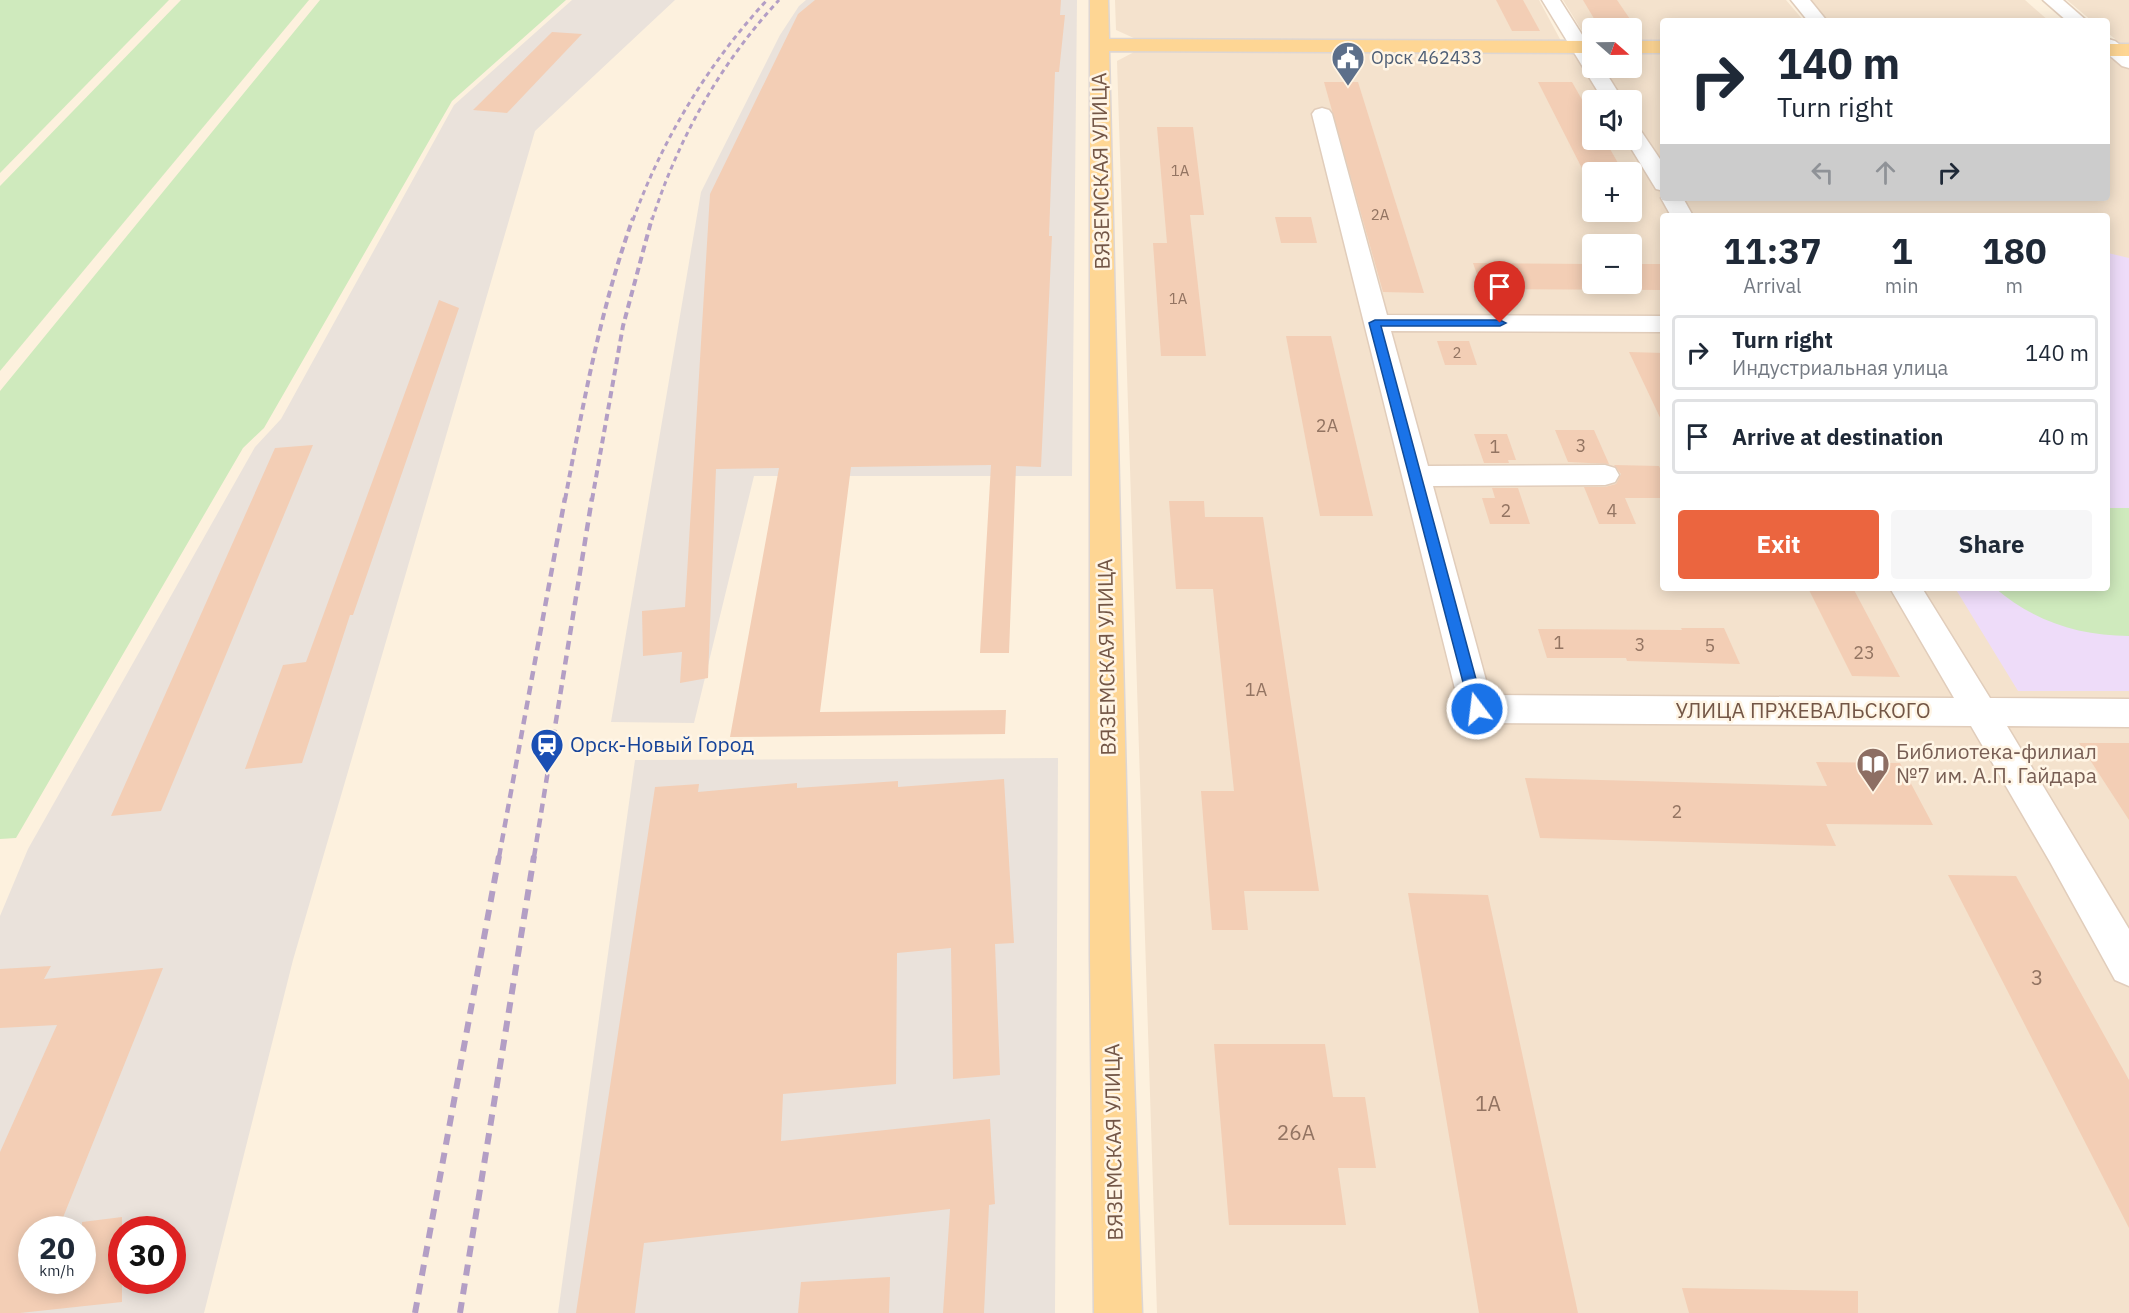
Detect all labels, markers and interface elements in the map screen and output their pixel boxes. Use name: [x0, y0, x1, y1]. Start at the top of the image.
north arrow: [1582, 18, 1642, 78]
map controls: [1582, 18, 1642, 294]
text: 140 m: [1777, 36, 1900, 91]
public building icon: Орск 462433: [1330, 40, 1366, 87]
icon: right: [1678, 42, 1756, 120]
place label: Орск 462433: [1371, 46, 1482, 69]
street label: ВЯЗЕМСКАЯ УЛИЦА: [1084, 72, 1116, 270]
text: Turn right: [1777, 89, 1894, 124]
button: sound: [1582, 90, 1642, 150]
icon: left: [1806, 156, 1839, 189]
icon: ahead: [1869, 156, 1902, 189]
icon: right: [1932, 156, 1965, 189]
house number: 1А: [1171, 161, 1190, 180]
button: +: [1582, 162, 1642, 222]
house number: 2А: [1371, 205, 1390, 224]
text: 11:37: [1723, 227, 1822, 274]
text: 1: [1891, 227, 1913, 274]
text: 180: [1982, 227, 2047, 274]
button: −: [1582, 234, 1642, 294]
pin: [1474, 261, 1525, 323]
icon: arrive: [1483, 270, 1516, 303]
text: Arrival: [1743, 272, 1802, 299]
text: min: [1885, 272, 1919, 299]
text: m: [2006, 272, 2023, 299]
house number: 1А: [1169, 289, 1188, 308]
text: Turn right: [1732, 325, 1833, 354]
icon: right: [1681, 336, 1714, 369]
text: 140 m: [2025, 338, 2089, 367]
house number: 2: [1452, 343, 1462, 362]
text: Индустриальная улица: [1732, 354, 1948, 381]
house number: 2А: [1316, 414, 1339, 437]
icon: arrive: [1681, 420, 1714, 453]
text: Arrive at destination: [1732, 422, 1943, 451]
text: 40 m: [2038, 422, 2089, 451]
house number: 3: [1576, 434, 1586, 457]
house number: 1: [1490, 435, 1500, 458]
house number: 2: [1501, 499, 1511, 522]
house number: 4: [1607, 499, 1618, 522]
button: Exit: [1678, 510, 1879, 579]
button: Share: [1891, 510, 2092, 579]
street label: ВЯЗЕМСКАЯ УЛИЦА: [1090, 558, 1122, 756]
house number: 1: [1554, 631, 1564, 654]
house number: 3: [1635, 633, 1645, 656]
house number: 5: [1705, 634, 1715, 657]
house number: 23: [1853, 641, 1875, 664]
position arrow: [1445, 677, 1509, 741]
house number: 1А: [1245, 678, 1268, 701]
street label: УЛИЦА ПРЖЕВАЛЬСКОГО: [1675, 696, 1931, 724]
station icon: Орск-Новый Город: [529, 727, 565, 774]
place label: Орск-Новый Город: [570, 730, 754, 758]
place label: Библиотека-филиал №7 им. А.П. Гайдара: [1896, 737, 2097, 789]
library icon: Библиотека-филиал №7 им. А.П. Гайдара: [1855, 746, 1891, 793]
house number: 2: [1672, 800, 1682, 823]
house number: 3: [2031, 963, 2043, 991]
street label: ВЯЗЕМСКАЯ УЛИЦА: [1097, 1043, 1129, 1241]
house number: 1А: [1475, 1089, 1501, 1117]
house number: 26А: [1277, 1118, 1315, 1146]
speed limit sign: 30: [108, 1216, 186, 1294]
text: 20: [39, 1228, 75, 1267]
text: km/h: [39, 1261, 75, 1280]

